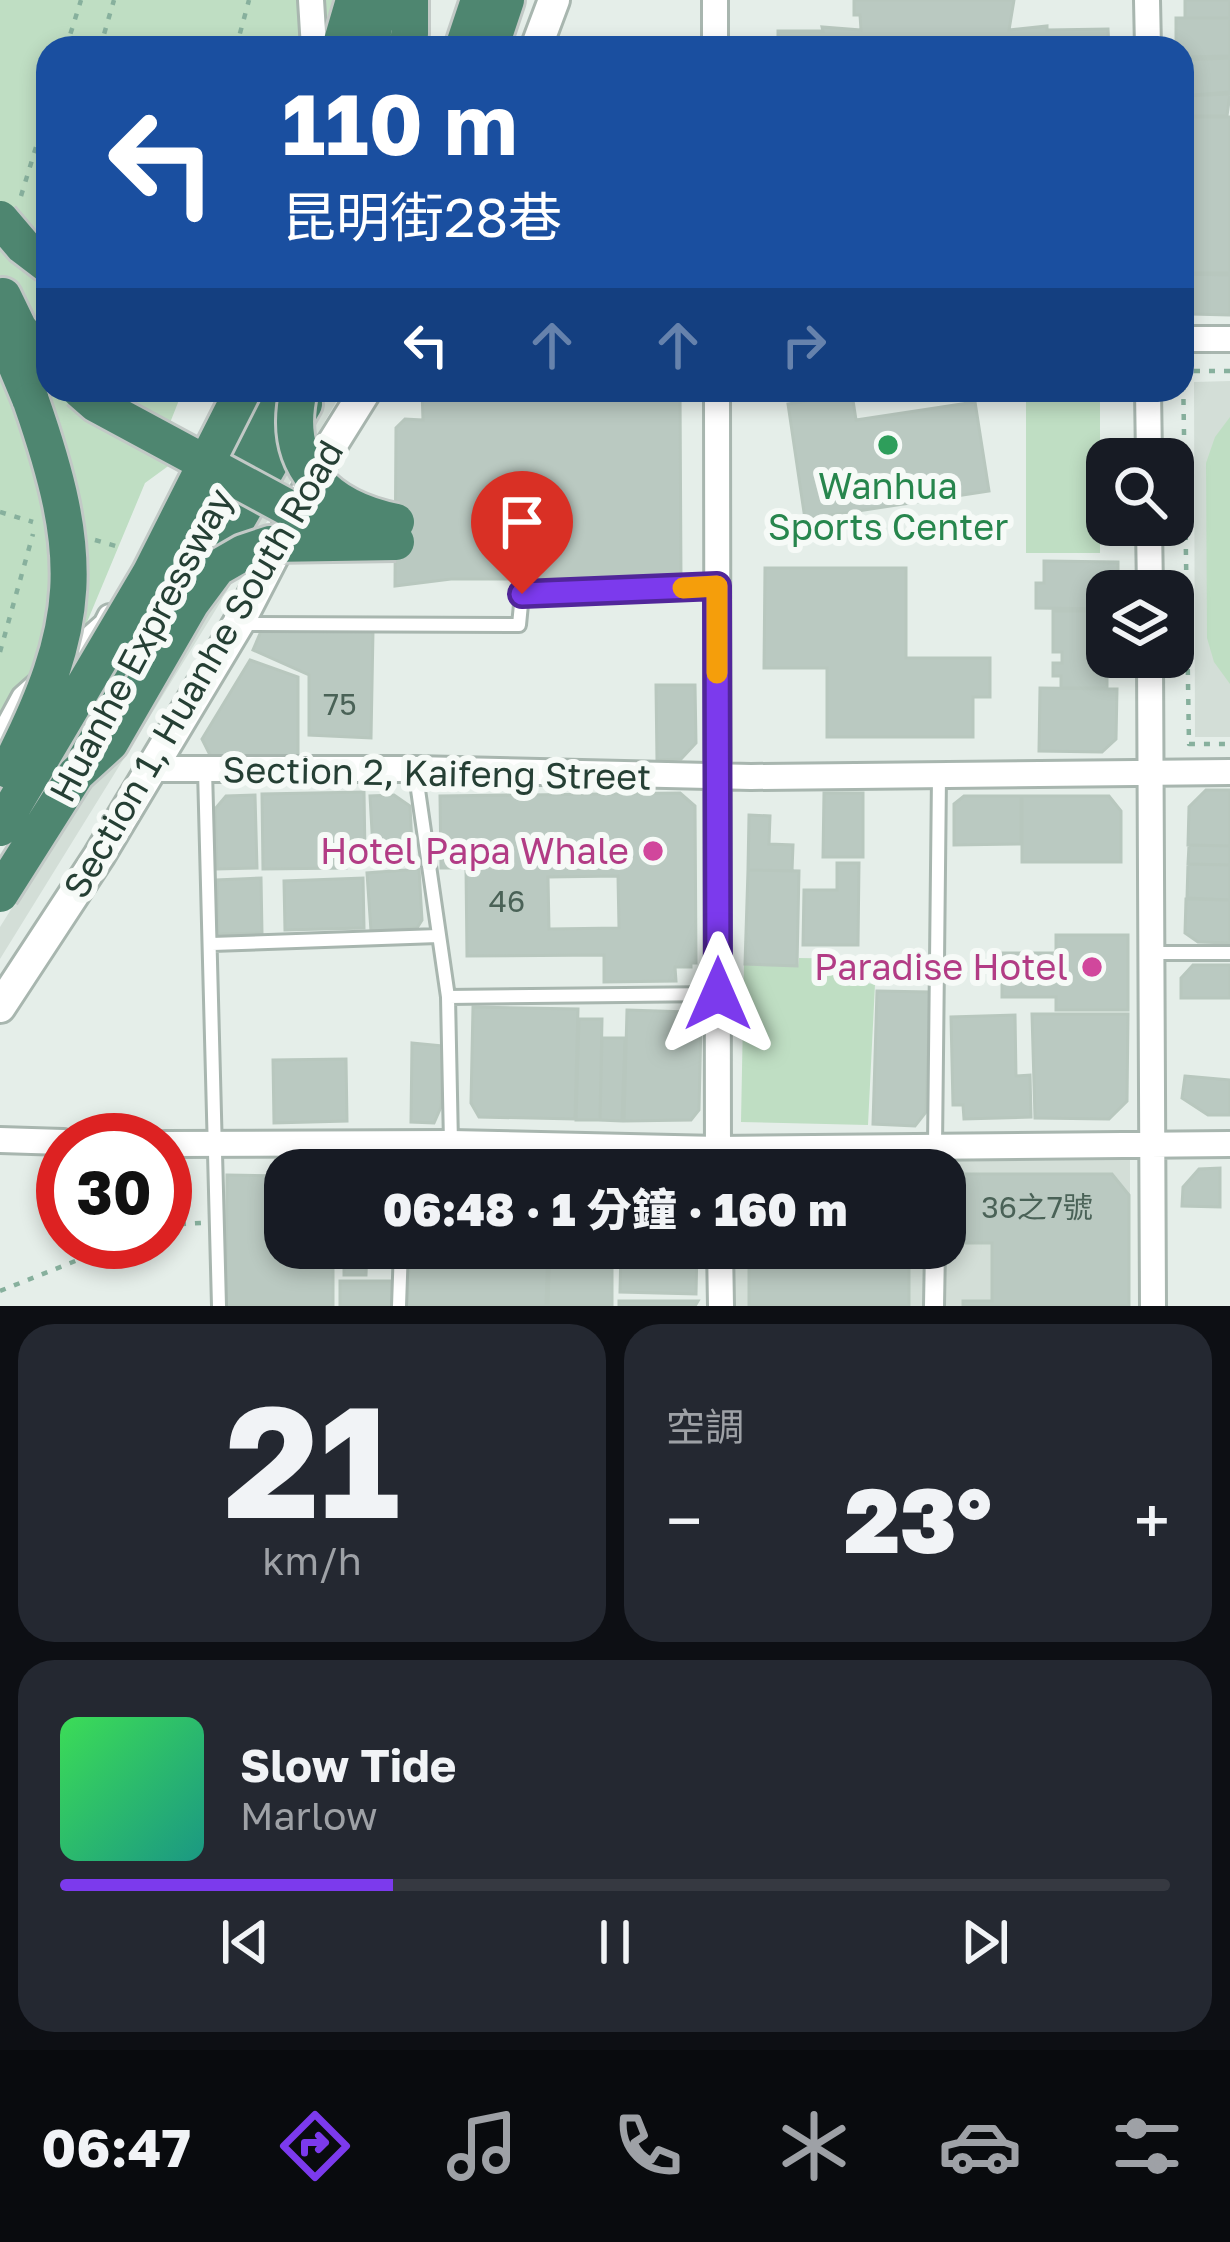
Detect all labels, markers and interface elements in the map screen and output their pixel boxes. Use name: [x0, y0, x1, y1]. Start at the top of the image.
text: 110 m: [282, 73, 518, 173]
icon: left: [84, 84, 240, 240]
text: 昆明街28巷: [282, 184, 562, 249]
icon: left: [393, 312, 459, 378]
icon: ahead: [519, 312, 585, 378]
icon: ahead: [645, 312, 711, 378]
icon: right: [771, 312, 837, 378]
street label: Section 1, Huanhe South Road: [54, 432, 352, 905]
marker: Wanhua Sports Center: [875, 432, 901, 458]
map controls: [1086, 438, 1194, 678]
button: search: [1086, 438, 1194, 546]
place label: Wanhua Sports Center: [768, 464, 1008, 548]
pin: [471, 471, 573, 594]
street label: Huanhe Expressway: [40, 481, 241, 809]
icon: arrive: [489, 489, 555, 555]
button: layers: [1086, 570, 1194, 678]
house number: 75: [323, 686, 357, 722]
street label: Section 2, Kaifeng Street: [222, 747, 652, 798]
place label: Hotel Papa Whale: [320, 829, 629, 872]
marker: Hotel Papa Whale: [640, 838, 666, 864]
house number: 46: [489, 883, 525, 919]
position arrow: [655, 931, 781, 1057]
place label: Paradise Hotel: [814, 945, 1068, 988]
marker: Paradise Hotel: [1079, 954, 1105, 980]
speed limit sign: 30: [36, 1113, 192, 1269]
text: 06:48 · 1 分鐘 · 160 m: [383, 1182, 847, 1236]
house number: 36之7號: [981, 1189, 1093, 1225]
text: 21: [224, 1365, 400, 1552]
text: 空調: [666, 1403, 744, 1450]
text: 23°: [844, 1465, 992, 1573]
text: −: [666, 1480, 702, 1560]
text: +: [1134, 1480, 1170, 1560]
text: km/h: [262, 1537, 362, 1584]
text: Slow Tide: [240, 1738, 456, 1792]
text: Marlow: [240, 1792, 377, 1839]
icon: previous: [212, 1909, 278, 1975]
icon: pause: [582, 1909, 648, 1975]
icon: next: [952, 1909, 1018, 1975]
icon: directions: [273, 2104, 357, 2188]
icon: music: [440, 2104, 524, 2188]
icon: phone: [606, 2104, 690, 2188]
icon: climate: [772, 2104, 856, 2188]
icon: car: [938, 2104, 1022, 2188]
icon: filters: [1105, 2104, 1189, 2188]
text: 06:47: [41, 2114, 191, 2179]

